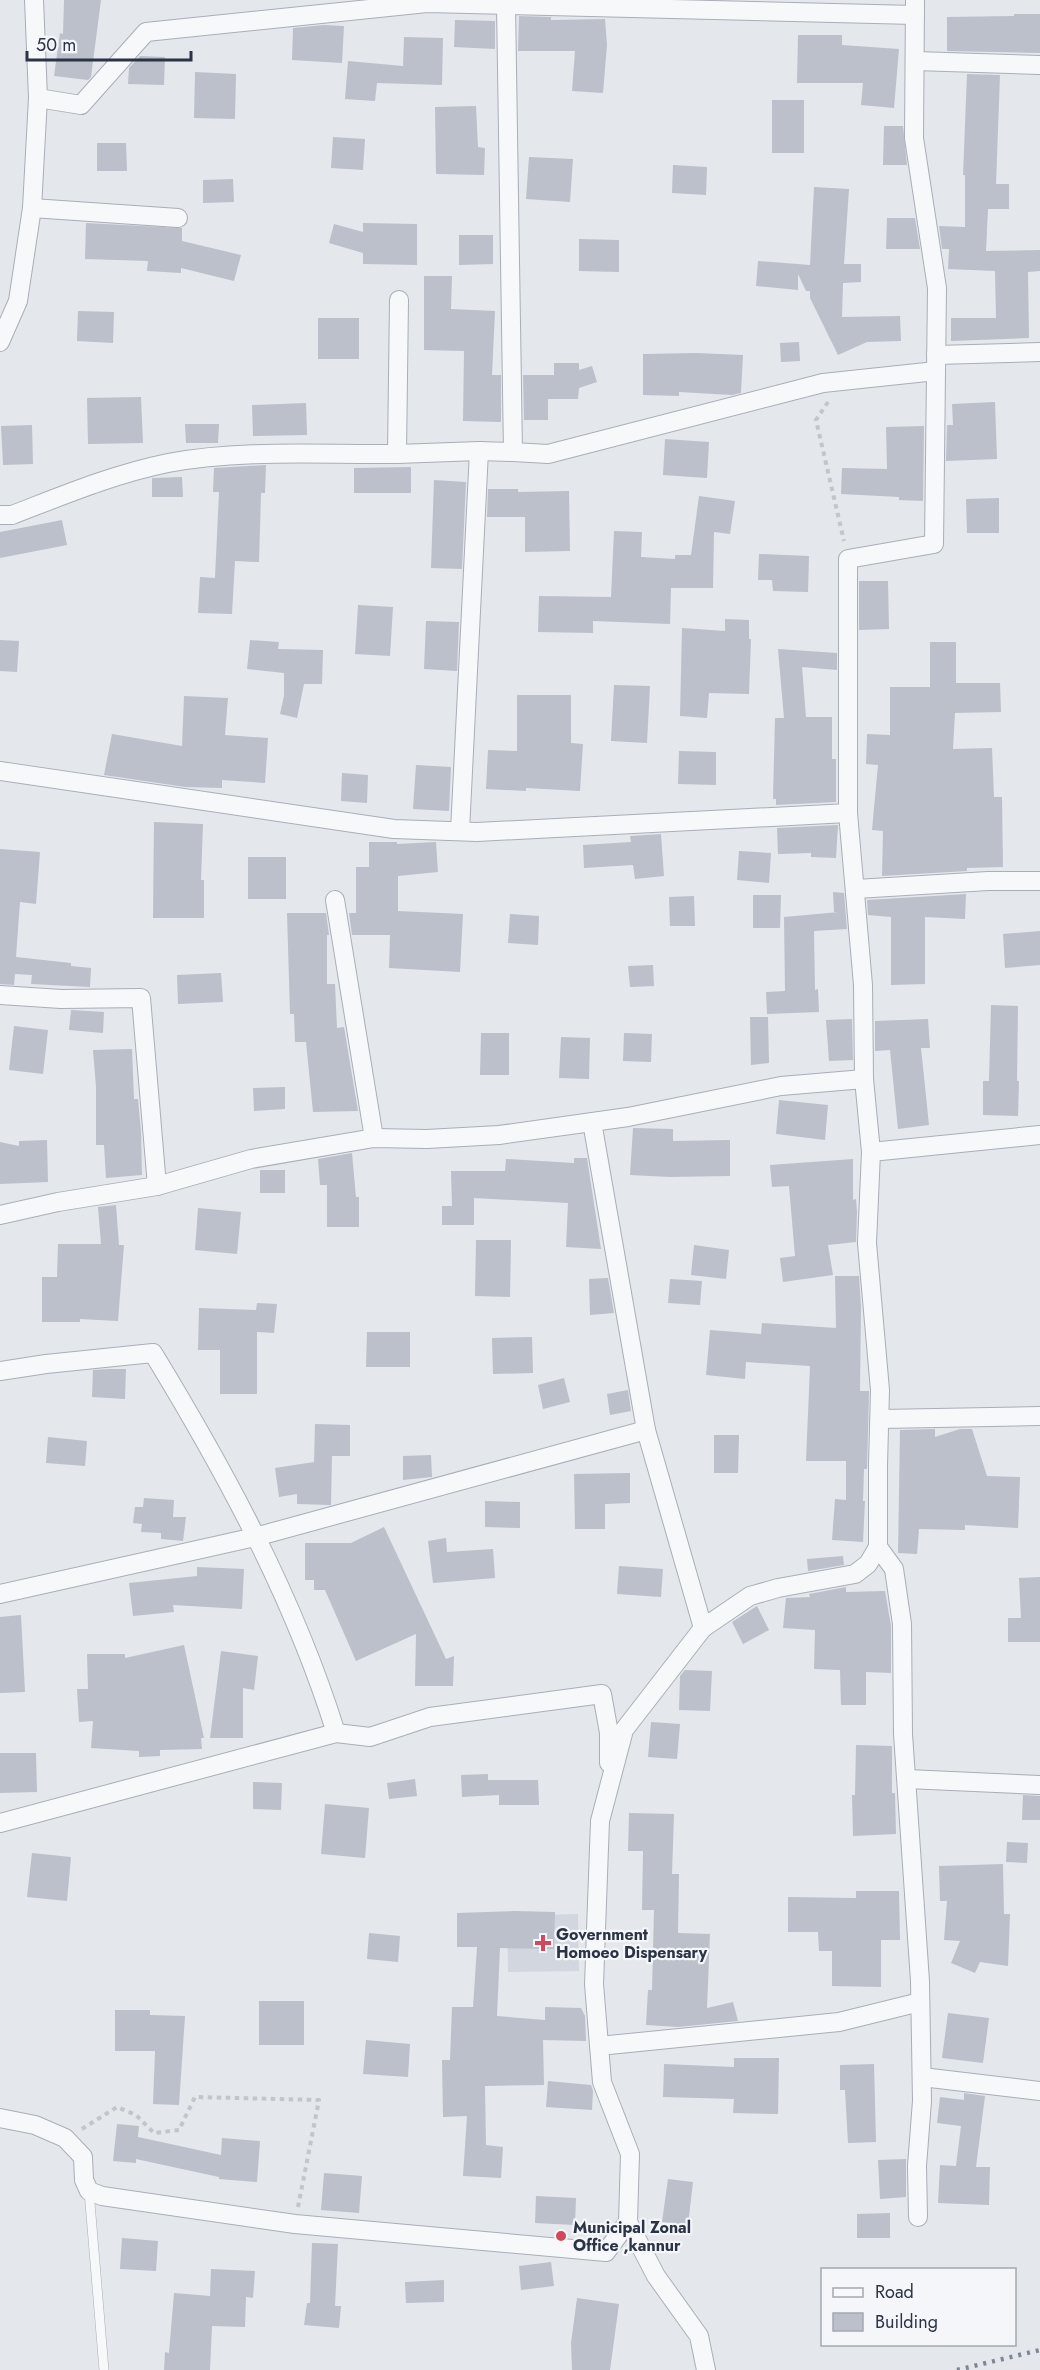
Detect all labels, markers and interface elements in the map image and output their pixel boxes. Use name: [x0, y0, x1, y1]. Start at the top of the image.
scale bar: [27, 24, 190, 62]
text: 50 m: [36, 32, 76, 58]
place label: Government Homoeo Dispensary: [556, 1923, 708, 1964]
marker: Government Homoeo Dispensary: [534, 1934, 552, 1952]
place label: Municipal Zonal Office ,kannur: [573, 2216, 691, 2257]
marker: Municipal Zonal Office ,kannur: [554, 2229, 568, 2243]
legend: [821, 2268, 1016, 2346]
text: Road: [875, 2279, 914, 2305]
text: Building: [875, 2309, 938, 2335]

